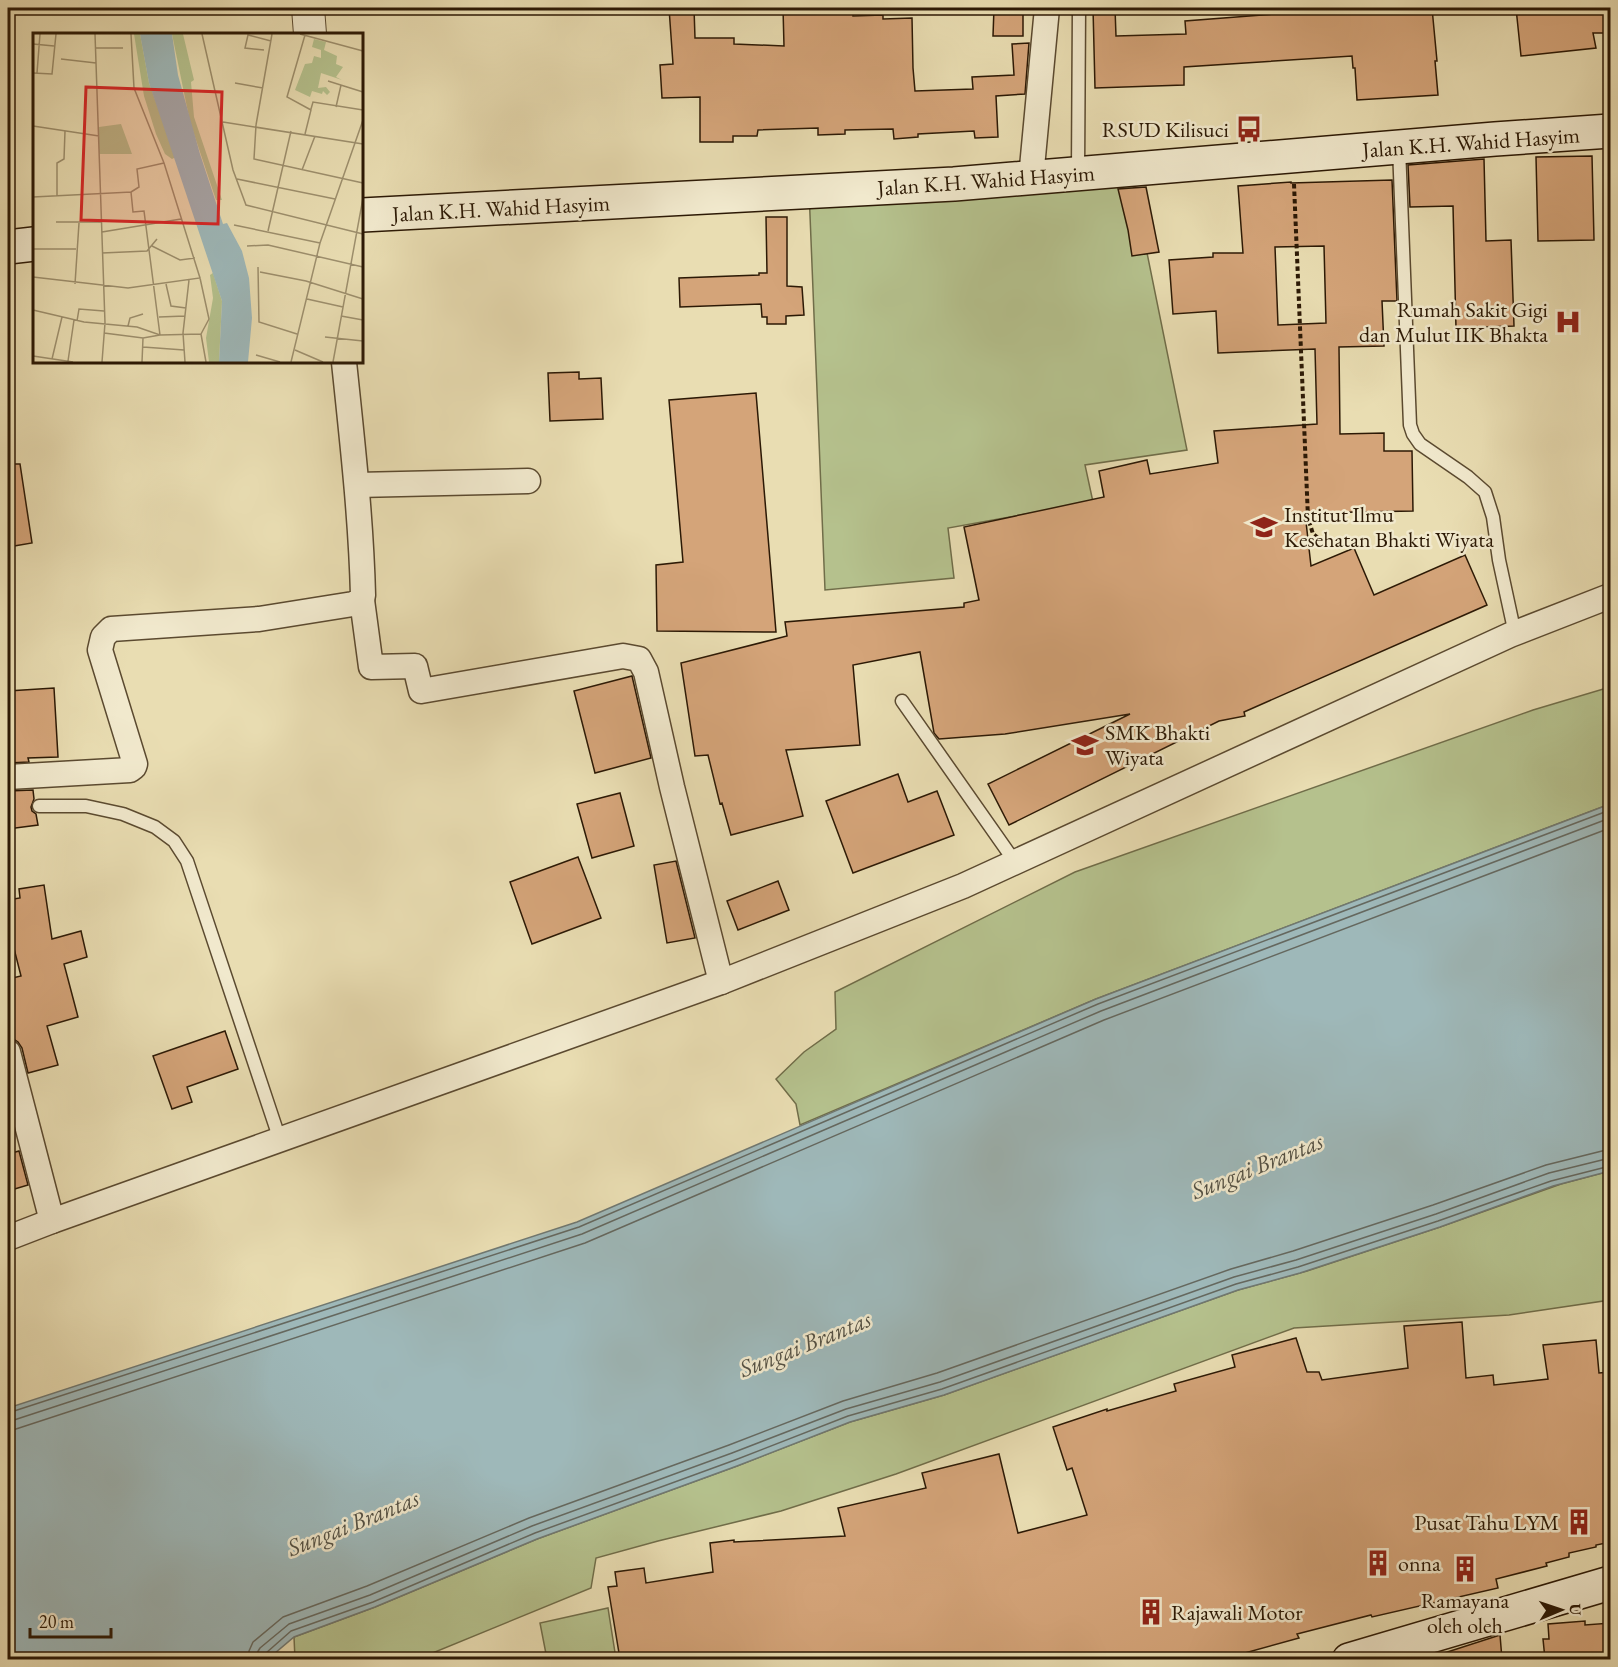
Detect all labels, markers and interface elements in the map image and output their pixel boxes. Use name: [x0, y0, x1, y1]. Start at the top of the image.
inset map: [33, 33, 363, 363]
bus stop icon: RSUD Kilisuci: [1234, 114, 1264, 144]
place label: RSUD Kilisuci: [1102, 115, 1229, 144]
street label: Jalan K.H. Wahid Hasyim: [1359, 120, 1581, 165]
street label: Jalan K.H. Wahid Hasyim: [874, 158, 1096, 203]
street label: Jalan K.H. Wahid Hasyim: [389, 188, 611, 229]
place label: Rumah Sakit Gigi dan Mulut IIK Bhakta: [1359, 295, 1548, 349]
hospital icon: Rumah Sakit Gigi dan Mulut IIK Bhakta: [1553, 307, 1583, 337]
place label: Institut Ilmu Kesehatan Bhakti Wiyata: [1284, 500, 1494, 554]
school or university icon: Institut Ilmu Kesehatan Bhakti Wiyata: [1249, 512, 1279, 542]
place label: SMK Bhakti Wiyata: [1105, 718, 1210, 772]
school or university icon: SMK Bhakti Wiyata: [1070, 730, 1100, 760]
water label: Sungai Brantas: [1185, 1125, 1328, 1206]
water label: Sungai Brantas: [733, 1303, 876, 1384]
water label: Sungai Brantas: [281, 1482, 424, 1563]
building icon: Pusat Tahu LYM: [1564, 1507, 1594, 1537]
place label: Pusat Tahu LYM: [1414, 1508, 1559, 1537]
building icon: onna: [1363, 1548, 1393, 1578]
place label: onna: [1398, 1549, 1441, 1578]
building icon: Ramayana oleh oleh: [1450, 1554, 1480, 1584]
north arrow: [1531, 1580, 1591, 1640]
place label: Ramayana oleh oleh: [1421, 1586, 1510, 1640]
building icon: Rajawali Motor: [1136, 1597, 1166, 1627]
place label: Rajawali Motor: [1171, 1598, 1303, 1627]
scale bar: [30, 1601, 111, 1639]
text: U: [1565, 1603, 1586, 1616]
text: 20 m: [39, 1610, 74, 1633]

